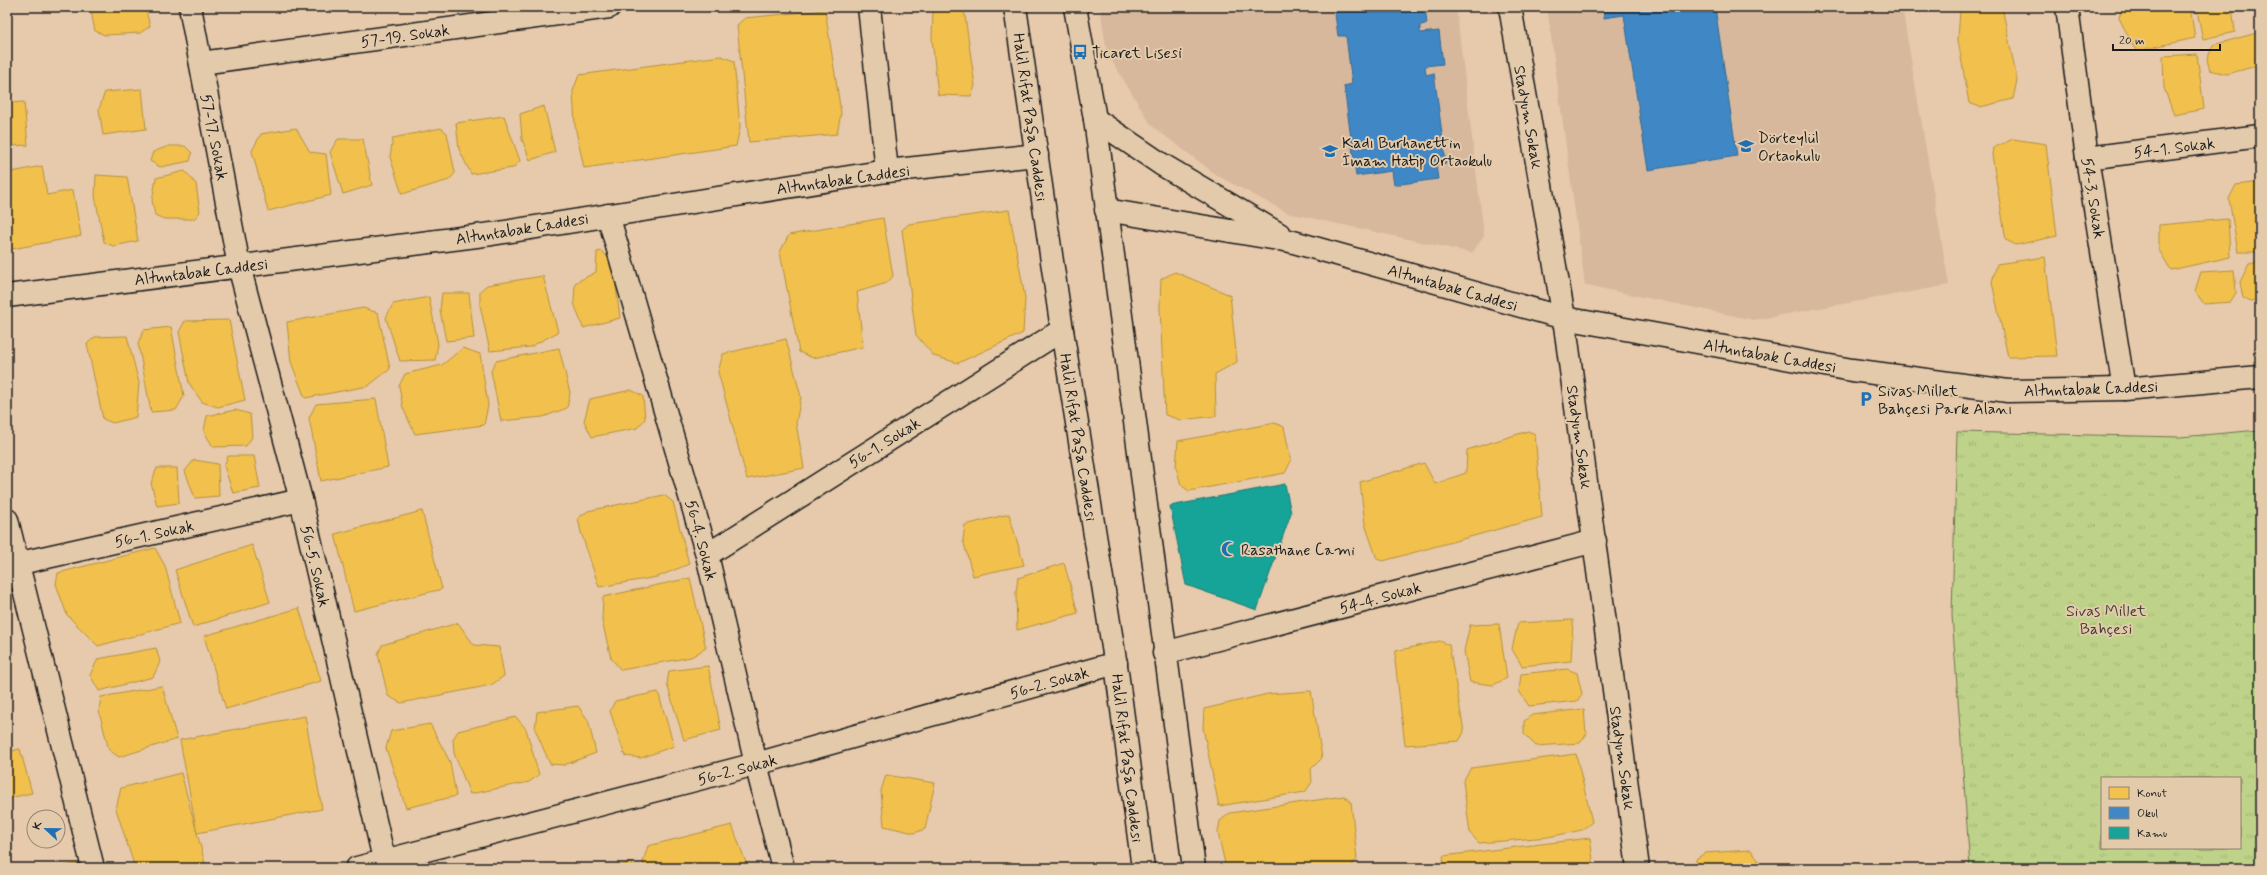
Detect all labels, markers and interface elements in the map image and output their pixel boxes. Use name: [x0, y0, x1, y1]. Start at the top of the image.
street label: 57-19. Sokak: [359, 20, 451, 53]
scale bar: [2113, 26, 2220, 52]
street label: Halil Rıfat Paşa Caddesi: [1007, 32, 1052, 203]
text: 20 m: [2119, 33, 2145, 49]
bus stop icon: Ticaret Lisesi: [1071, 43, 1089, 61]
place label: Ticaret Lisesi: [1092, 43, 1182, 64]
street label: Stadyum Sokak: [1508, 64, 1547, 171]
street label: 57-17. Sokak: [195, 92, 232, 183]
place label: Dörteylül Ortaokulu: [1758, 128, 1820, 167]
place label: Kadı Burhanettin İmam Hatip Ortaokulu: [1342, 133, 1492, 172]
street label: 54-1. Sokak: [2132, 133, 2216, 164]
school or university icon: Dörteylül Ortaokulu: [1737, 137, 1755, 155]
school or university icon: Kadı Burhanettin İmam Hatip Ortaokulu: [1321, 142, 1339, 160]
street label: 54-3. Sokak: [2076, 156, 2109, 240]
street label: Altuntabak Caddesi: [775, 161, 911, 200]
street label: Altuntabak Caddesi: [454, 209, 590, 250]
street label: Altuntabak Caddesi: [133, 254, 269, 291]
street label: Altuntabak Caddesi: [1385, 260, 1520, 317]
street label: Altuntabak Caddesi: [1702, 334, 1838, 378]
street label: Halil Rıfat Paşa Caddesi: [1054, 352, 1101, 523]
street label: Altuntabak Caddesi: [2024, 377, 2159, 402]
place label: Sivas Millet Bahçesi Park Alanı: [1878, 381, 2012, 420]
street label: Stadyum Sokak: [1561, 384, 1596, 490]
parking icon: Sivas Millet Bahçesi Park Alanı: [1857, 390, 1875, 408]
street label: 56-1. Sokak: [845, 413, 925, 474]
street label: 56-4. Sokak: [680, 498, 721, 583]
street label: 56-1. Sokak: [113, 516, 196, 553]
street label: 56-5. Sokak: [295, 523, 334, 609]
mosque icon: Rasathane Cami: [1220, 540, 1238, 558]
place label: Rasathane Cami: [1241, 540, 1355, 561]
street label: 54-4. Sokak: [1337, 577, 1424, 619]
park label: Sivas Millet Bahçesi: [2066, 601, 2147, 640]
street label: 56-2. Sokak: [1007, 662, 1092, 705]
street label: Halil Rıfat Paşa Caddesi: [1106, 673, 1147, 844]
street label: Stadyum Sokak: [1604, 705, 1639, 811]
street label: 56-2. Sokak: [695, 750, 780, 791]
legend: [2101, 777, 2241, 849]
text: Konut: [2137, 786, 2167, 802]
text: Okul: [2137, 806, 2158, 822]
north arrow: [26, 809, 66, 849]
text: K: [30, 819, 46, 832]
text: Kamu: [2137, 826, 2167, 842]

